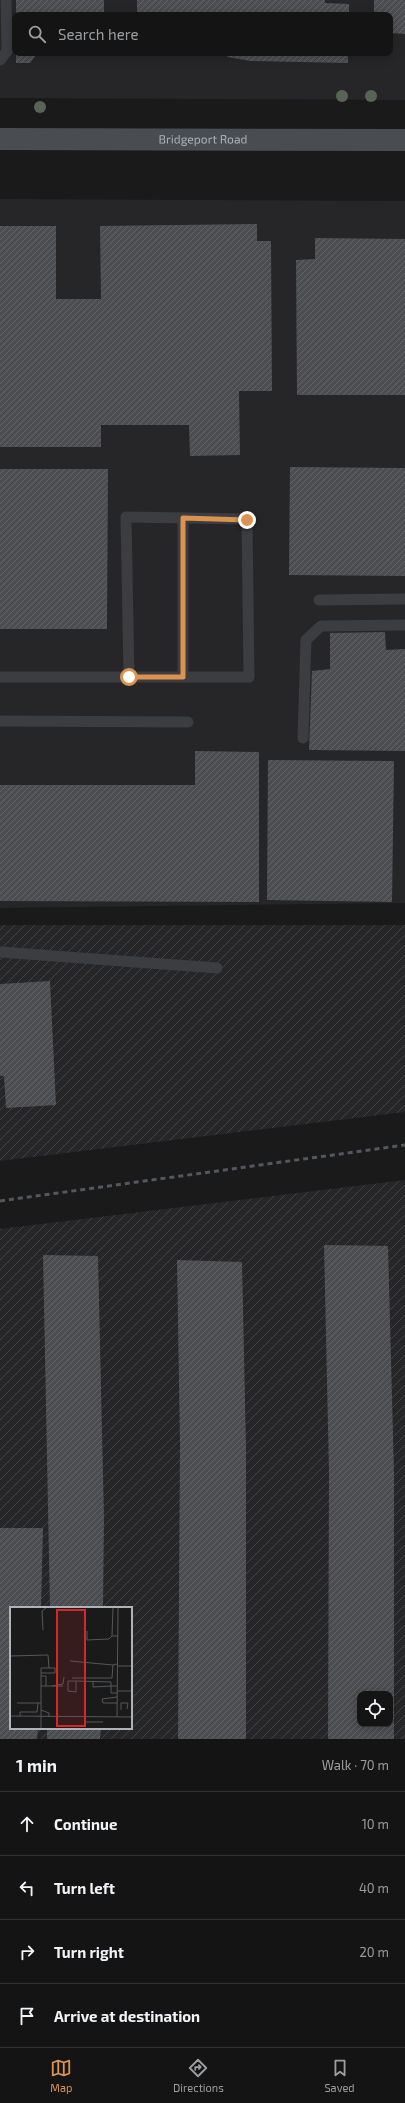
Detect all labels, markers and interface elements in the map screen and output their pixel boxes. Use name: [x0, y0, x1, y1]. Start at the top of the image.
search box: [12, 12, 393, 56]
icon: search: [26, 23, 48, 45]
text: Search here: [58, 25, 139, 43]
street label: Bridgeport Road: [159, 131, 247, 146]
route end: [238, 511, 256, 529]
route start: [120, 668, 138, 686]
inset map: [10, 1607, 132, 1729]
map controls: [357, 1691, 393, 1727]
button: locate: [357, 1691, 393, 1727]
text: 1 min: [16, 1755, 57, 1775]
text: Walk · 70 m: [322, 1757, 389, 1773]
icon: ahead: [16, 1813, 38, 1835]
text: Continue: [54, 1815, 117, 1833]
text: 10 m: [362, 1816, 389, 1832]
icon: left: [16, 1877, 38, 1899]
text: Turn left: [54, 1879, 115, 1897]
text: 40 m: [359, 1880, 389, 1896]
icon: right: [16, 1941, 38, 1963]
text: Turn right: [54, 1943, 124, 1961]
text: 20 m: [360, 1944, 389, 1960]
icon: arrive: [16, 2005, 38, 2027]
text: Arrive at destination: [54, 2007, 200, 2025]
tab: Map: [50, 2057, 72, 2094]
tab: Directions: [173, 2057, 224, 2094]
tab: Saved: [324, 2057, 355, 2094]

